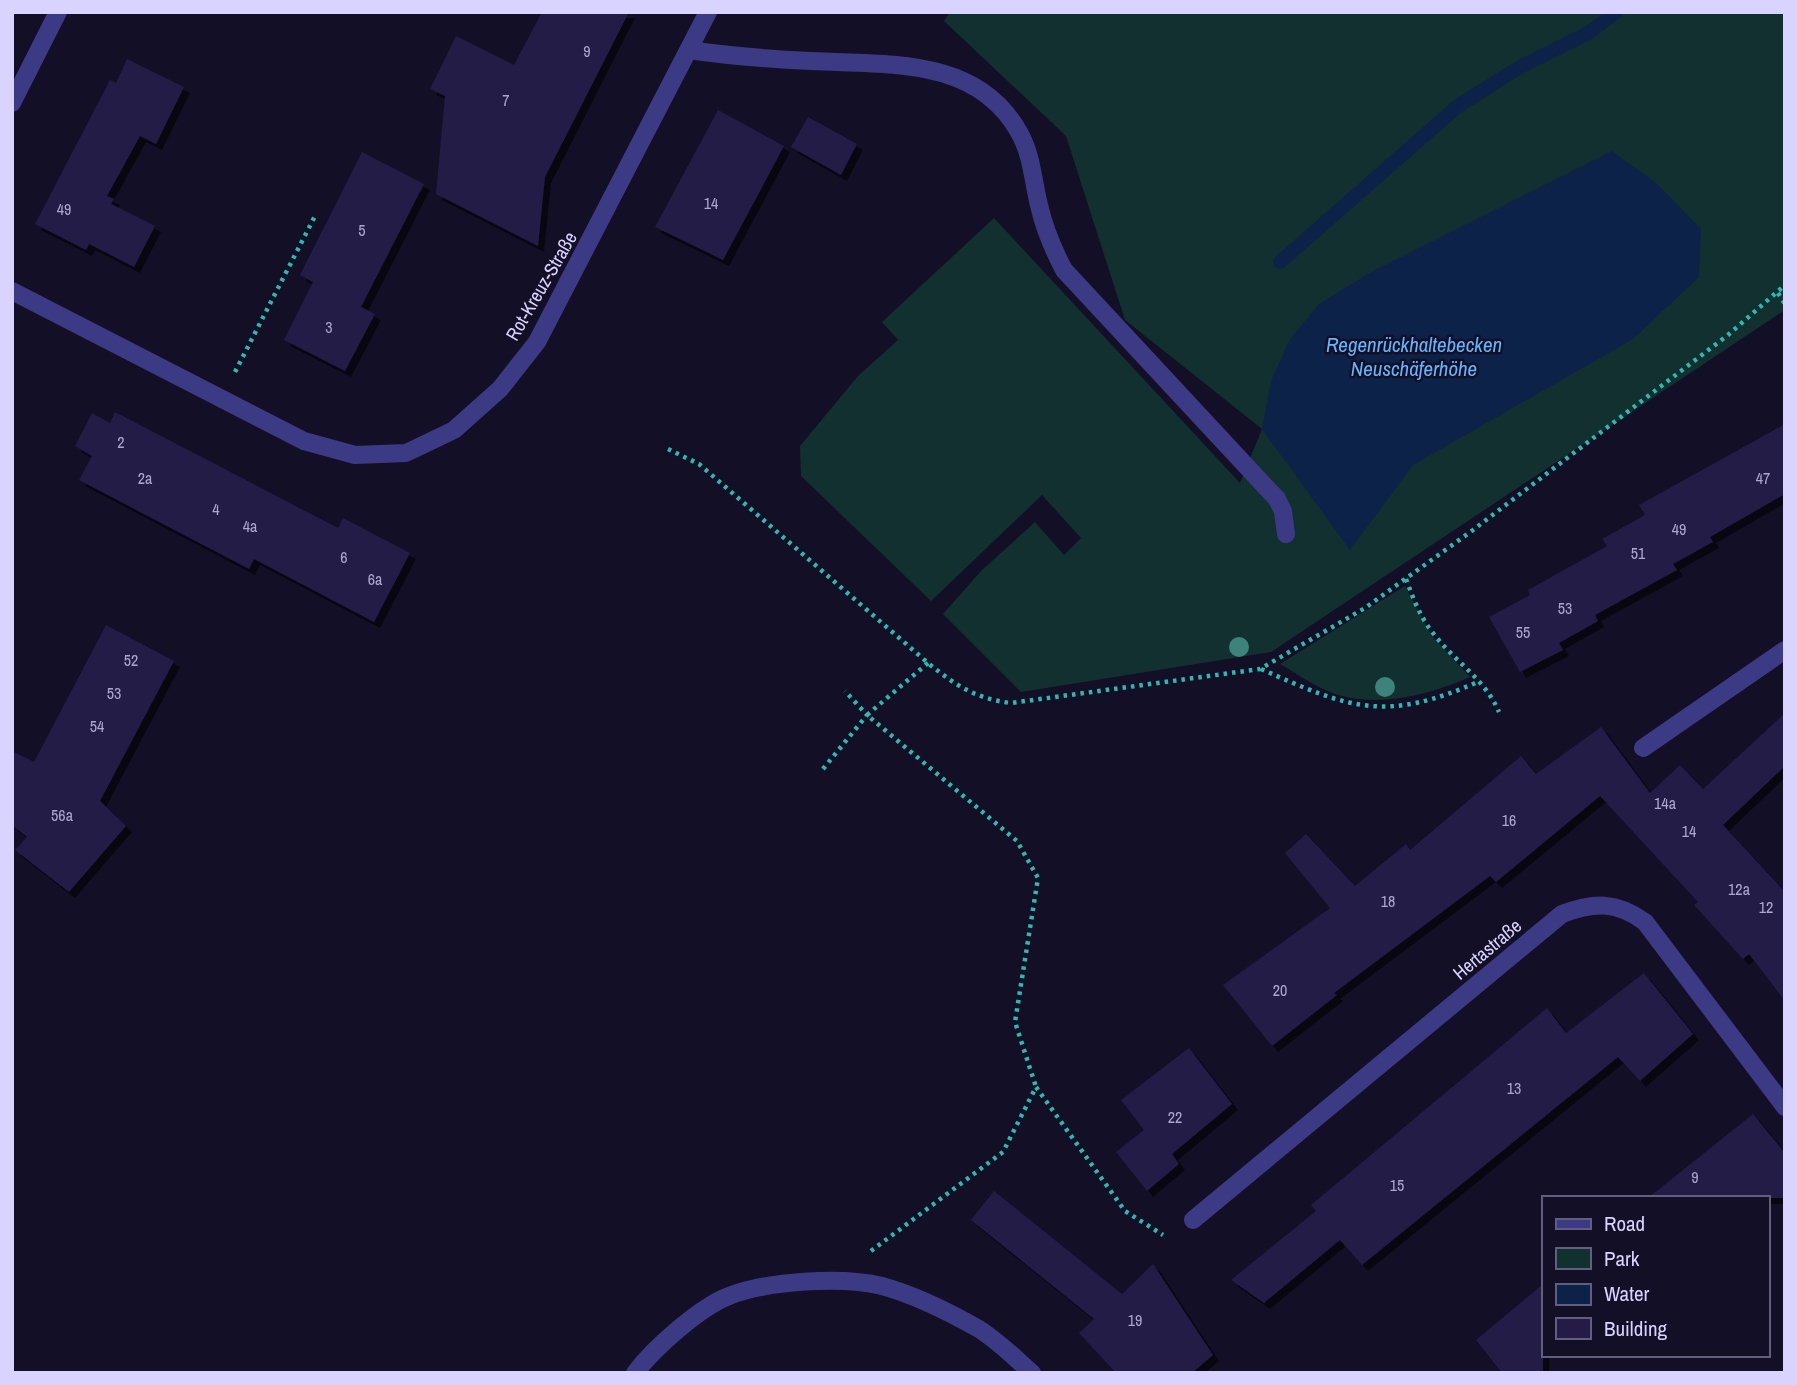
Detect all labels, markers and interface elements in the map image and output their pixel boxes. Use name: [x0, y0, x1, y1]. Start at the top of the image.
house number: 9: [583, 40, 591, 62]
house number: 7: [502, 89, 510, 111]
house number: 14: [704, 192, 718, 214]
house number: 49: [57, 198, 71, 220]
house number: 5: [358, 219, 366, 241]
street label: Rot-Kreuz-Straße: [499, 227, 583, 345]
house number: 3: [325, 316, 333, 338]
water label: Regenrückhaltebecken Neuschäferhöhe: [1326, 330, 1502, 383]
house number: 2: [117, 431, 125, 453]
house number: 2a: [138, 467, 153, 489]
house number: 47: [1756, 467, 1770, 489]
house number: 4: [212, 498, 220, 520]
house number: 4a: [243, 515, 258, 537]
house number: 49: [1672, 518, 1686, 540]
house number: 51: [1631, 542, 1646, 564]
house number: 6: [340, 546, 348, 568]
house number: 6a: [368, 568, 383, 590]
house number: 53: [1558, 597, 1572, 619]
house number: 55: [1516, 621, 1530, 643]
house number: 52: [124, 649, 138, 671]
house number: 53: [107, 682, 121, 704]
house number: 54: [90, 715, 104, 737]
house number: 14a: [1654, 792, 1677, 814]
house number: 56a: [51, 804, 74, 826]
house number: 16: [1502, 809, 1516, 831]
house number: 14: [1682, 820, 1696, 842]
house number: 12a: [1728, 878, 1751, 900]
house number: 18: [1381, 890, 1395, 912]
house number: 12: [1759, 896, 1773, 918]
street label: Hertastraße: [1447, 913, 1527, 985]
house number: 20: [1273, 979, 1287, 1001]
house number: 13: [1507, 1077, 1521, 1099]
house number: 22: [1168, 1106, 1182, 1128]
house number: 9: [1691, 1166, 1699, 1188]
house number: 15: [1390, 1174, 1404, 1196]
legend: [1542, 1196, 1769, 1357]
text: Road: [1604, 1209, 1645, 1238]
text: Park: [1604, 1244, 1640, 1273]
text: Water: [1604, 1279, 1650, 1308]
house number: 19: [1128, 1309, 1142, 1331]
text: Building: [1604, 1314, 1668, 1343]

